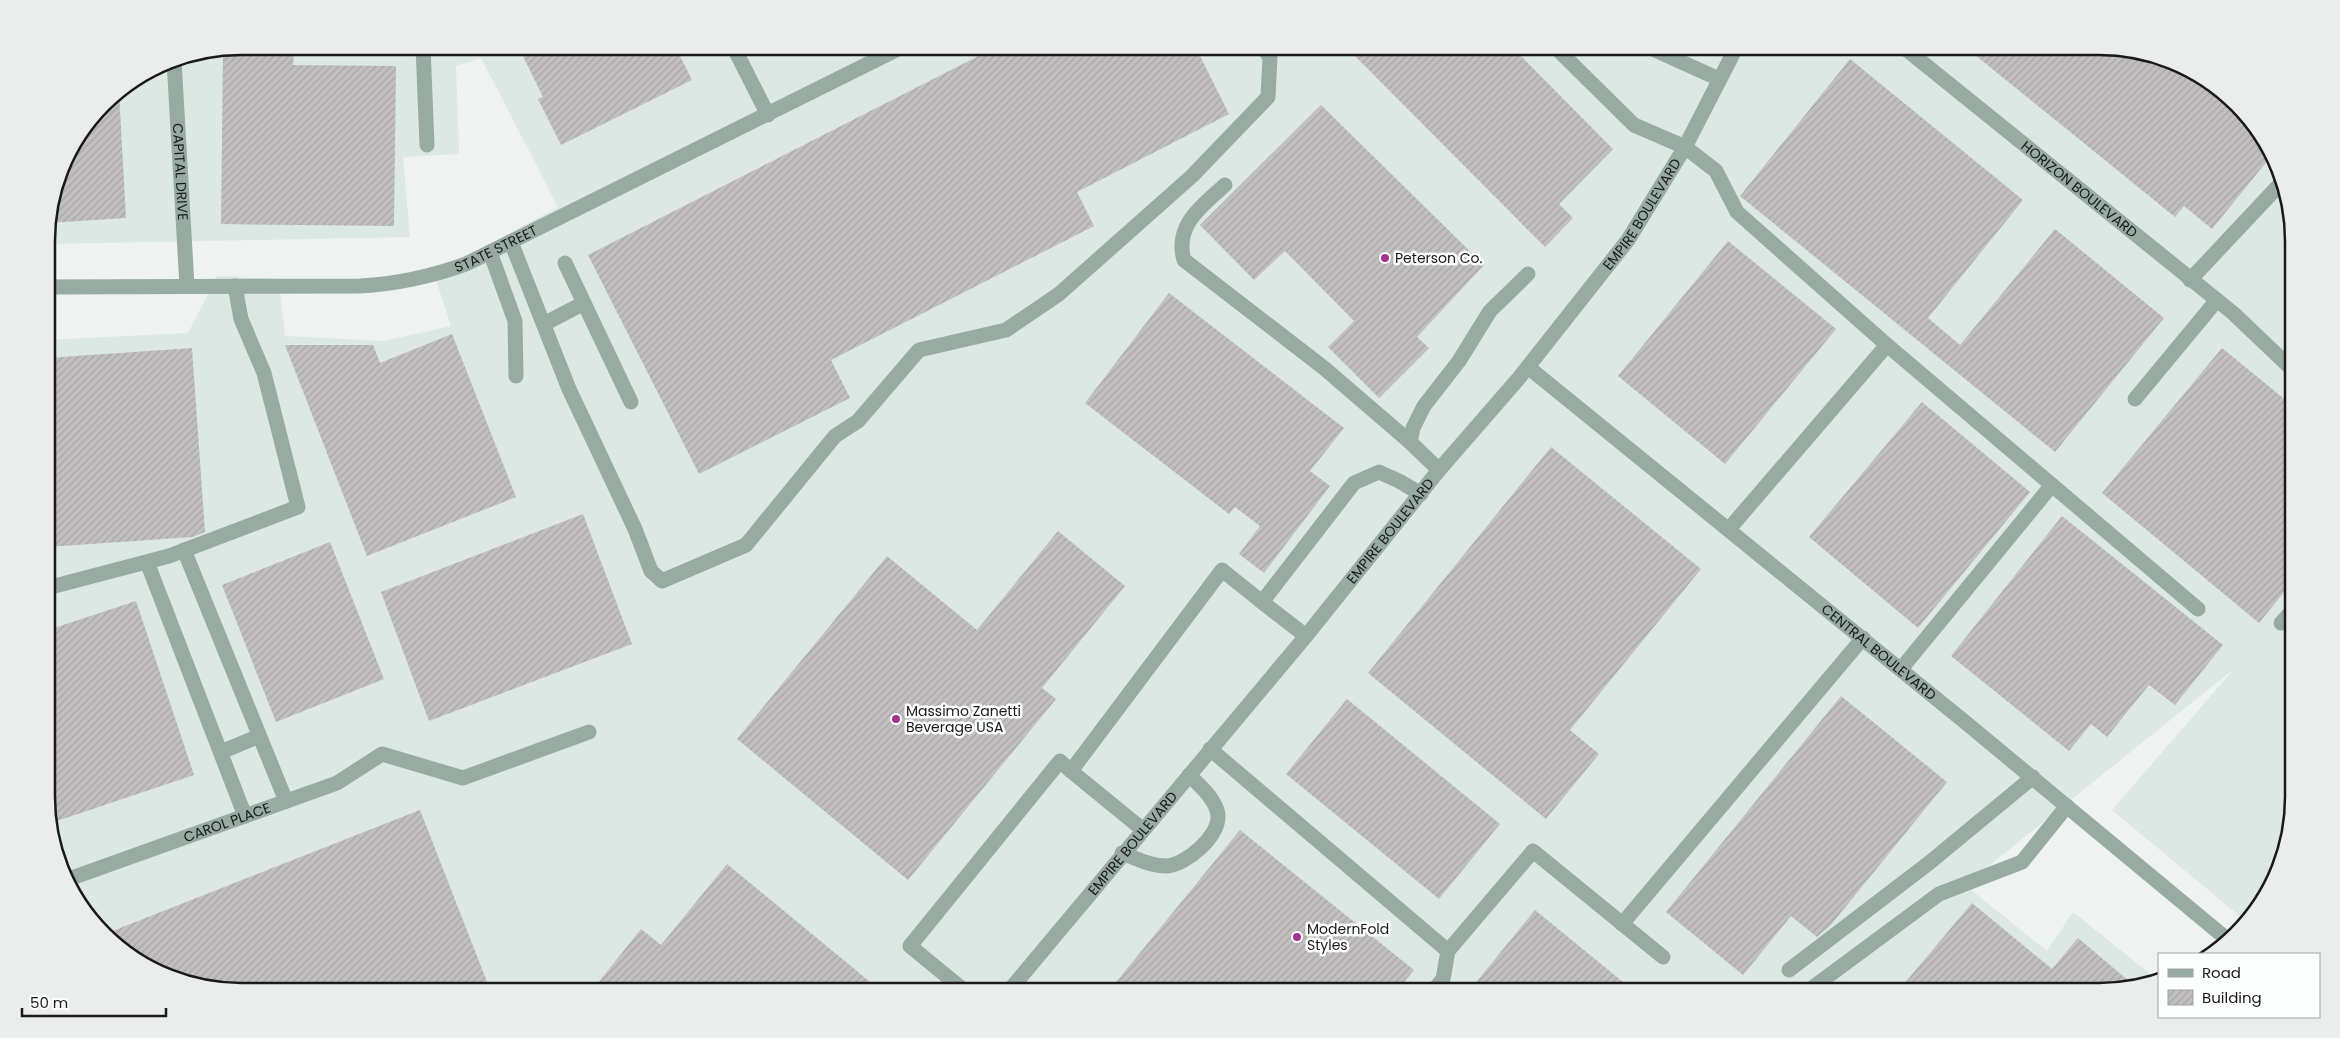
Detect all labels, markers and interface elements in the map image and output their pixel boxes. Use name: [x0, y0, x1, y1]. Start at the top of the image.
street label: CAPITAL DRIVE: [168, 123, 193, 221]
street label: HORIZON BOULEVARD: [2017, 136, 2142, 242]
street label: EMPIRE BOULEVARD: [1598, 154, 1686, 274]
street label: STATE STREET: [452, 220, 541, 277]
place label: Peterson Co.: [1395, 248, 1483, 268]
marker: Peterson Co.: [1379, 252, 1391, 264]
street label: EMPIRE BOULEVARD: [1342, 474, 1439, 588]
street label: CENTRAL BOULEVARD: [1817, 599, 1941, 705]
place label: Massimo Zanetti Beverage USA: [906, 701, 1021, 737]
marker: Massimo Zanetti Beverage USA: [890, 713, 902, 725]
street label: EMPIRE BOULEVARD: [1083, 787, 1182, 899]
street label: CAROL PLACE: [181, 798, 273, 847]
place label: ModernFold Styles: [1307, 919, 1389, 955]
marker: ModernFold Styles: [1291, 931, 1303, 943]
legend: [2158, 953, 2320, 1018]
text: Road: [2202, 962, 2241, 983]
scale bar: [22, 986, 166, 1018]
text: Building: [2202, 987, 2262, 1008]
text: 50 m: [30, 992, 68, 1013]

